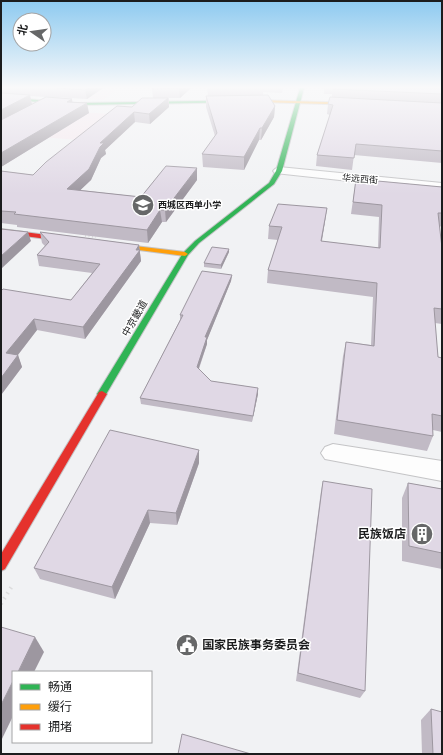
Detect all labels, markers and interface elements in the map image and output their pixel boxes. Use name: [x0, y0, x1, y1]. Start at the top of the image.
north arrow: [12, 12, 52, 52]
text: 北: [13, 23, 31, 37]
street label: 华远西街: [342, 170, 379, 187]
school or university icon: 西城区西单小学: [130, 192, 156, 218]
place label: 西城区西单小学: [158, 198, 221, 211]
street label: 中京畿道: [118, 297, 151, 339]
building icon: 民族饭店: [409, 521, 435, 547]
place label: 民族饭店: [358, 524, 406, 543]
public building icon: 国家民族事务委员会: [174, 632, 200, 658]
place label: 国家民族事务委员会: [202, 635, 310, 654]
legend: [12, 671, 152, 743]
text: 畅通: [48, 677, 72, 696]
text: 缓行: [48, 697, 72, 716]
text: 拥堵: [48, 717, 72, 736]

